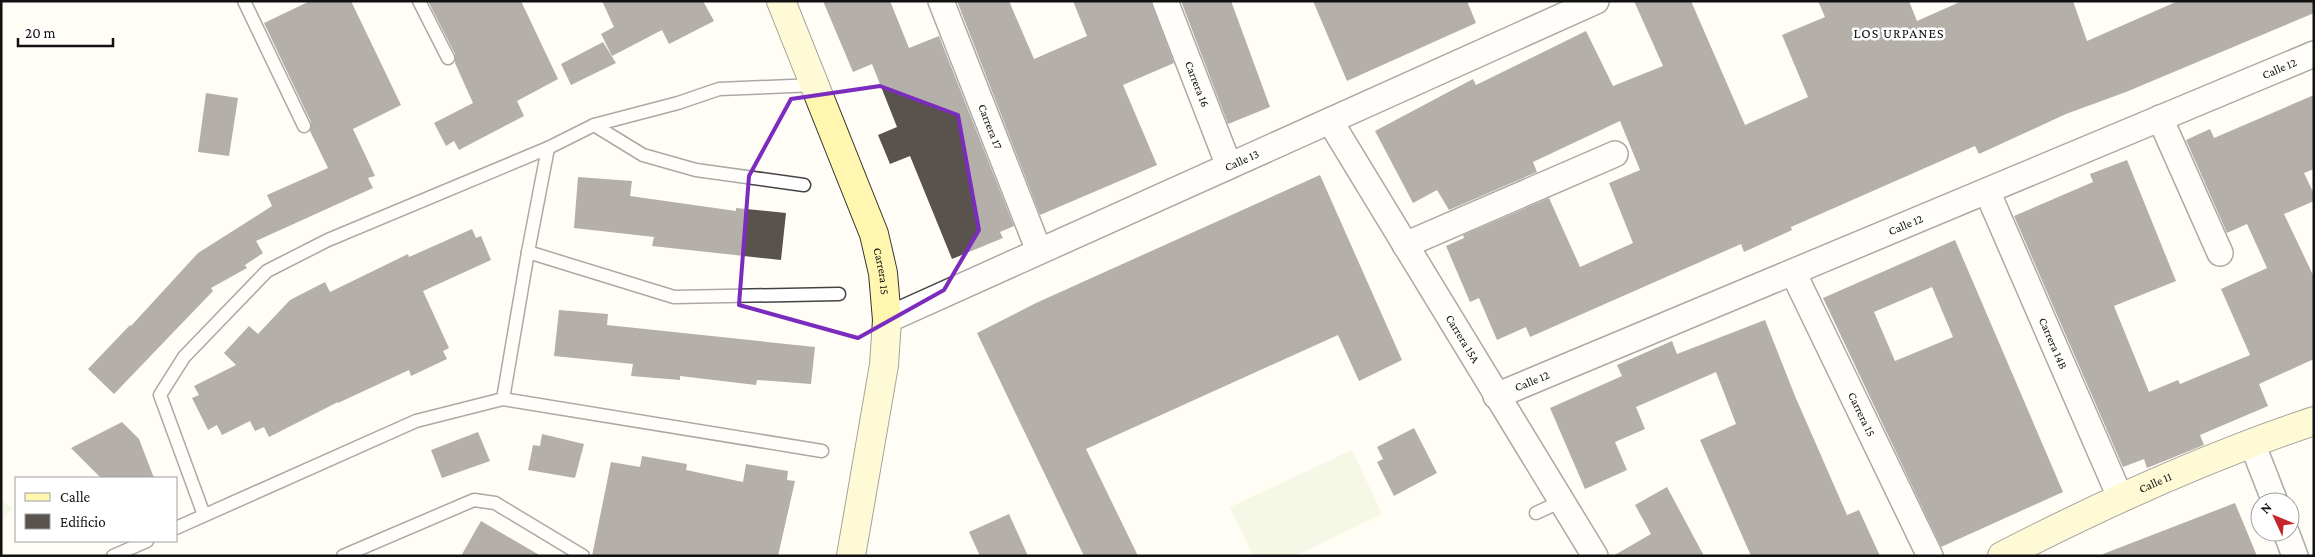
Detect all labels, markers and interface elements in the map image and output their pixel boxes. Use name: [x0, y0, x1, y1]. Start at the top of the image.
scale bar: [18, 15, 112, 47]
text: 20 m: [25, 25, 56, 41]
district label: LOS URPANES: [1853, 25, 1945, 41]
street label: Calle 12: [2260, 55, 2299, 82]
street label: Carrera 16: [1182, 59, 1212, 109]
street label: Carrera 17: [975, 102, 1006, 152]
street label: Calle 13: [1222, 146, 1261, 174]
street label: Calle 12: [1886, 211, 1925, 238]
street label: Carrera 15: [870, 246, 892, 295]
street label: Carrera 15A: [1443, 312, 1483, 366]
street label: Carrera 14B: [2036, 315, 2071, 372]
street label: Calle 12: [1513, 367, 1552, 394]
street label: Carrera 15: [1845, 390, 1878, 439]
street label: Calle 11: [2137, 469, 2174, 496]
legend: [15, 477, 178, 542]
text: Calle: [60, 489, 91, 505]
north arrow: [2250, 492, 2300, 542]
text: N: [2257, 499, 2275, 517]
text: Edificio: [60, 514, 106, 530]

